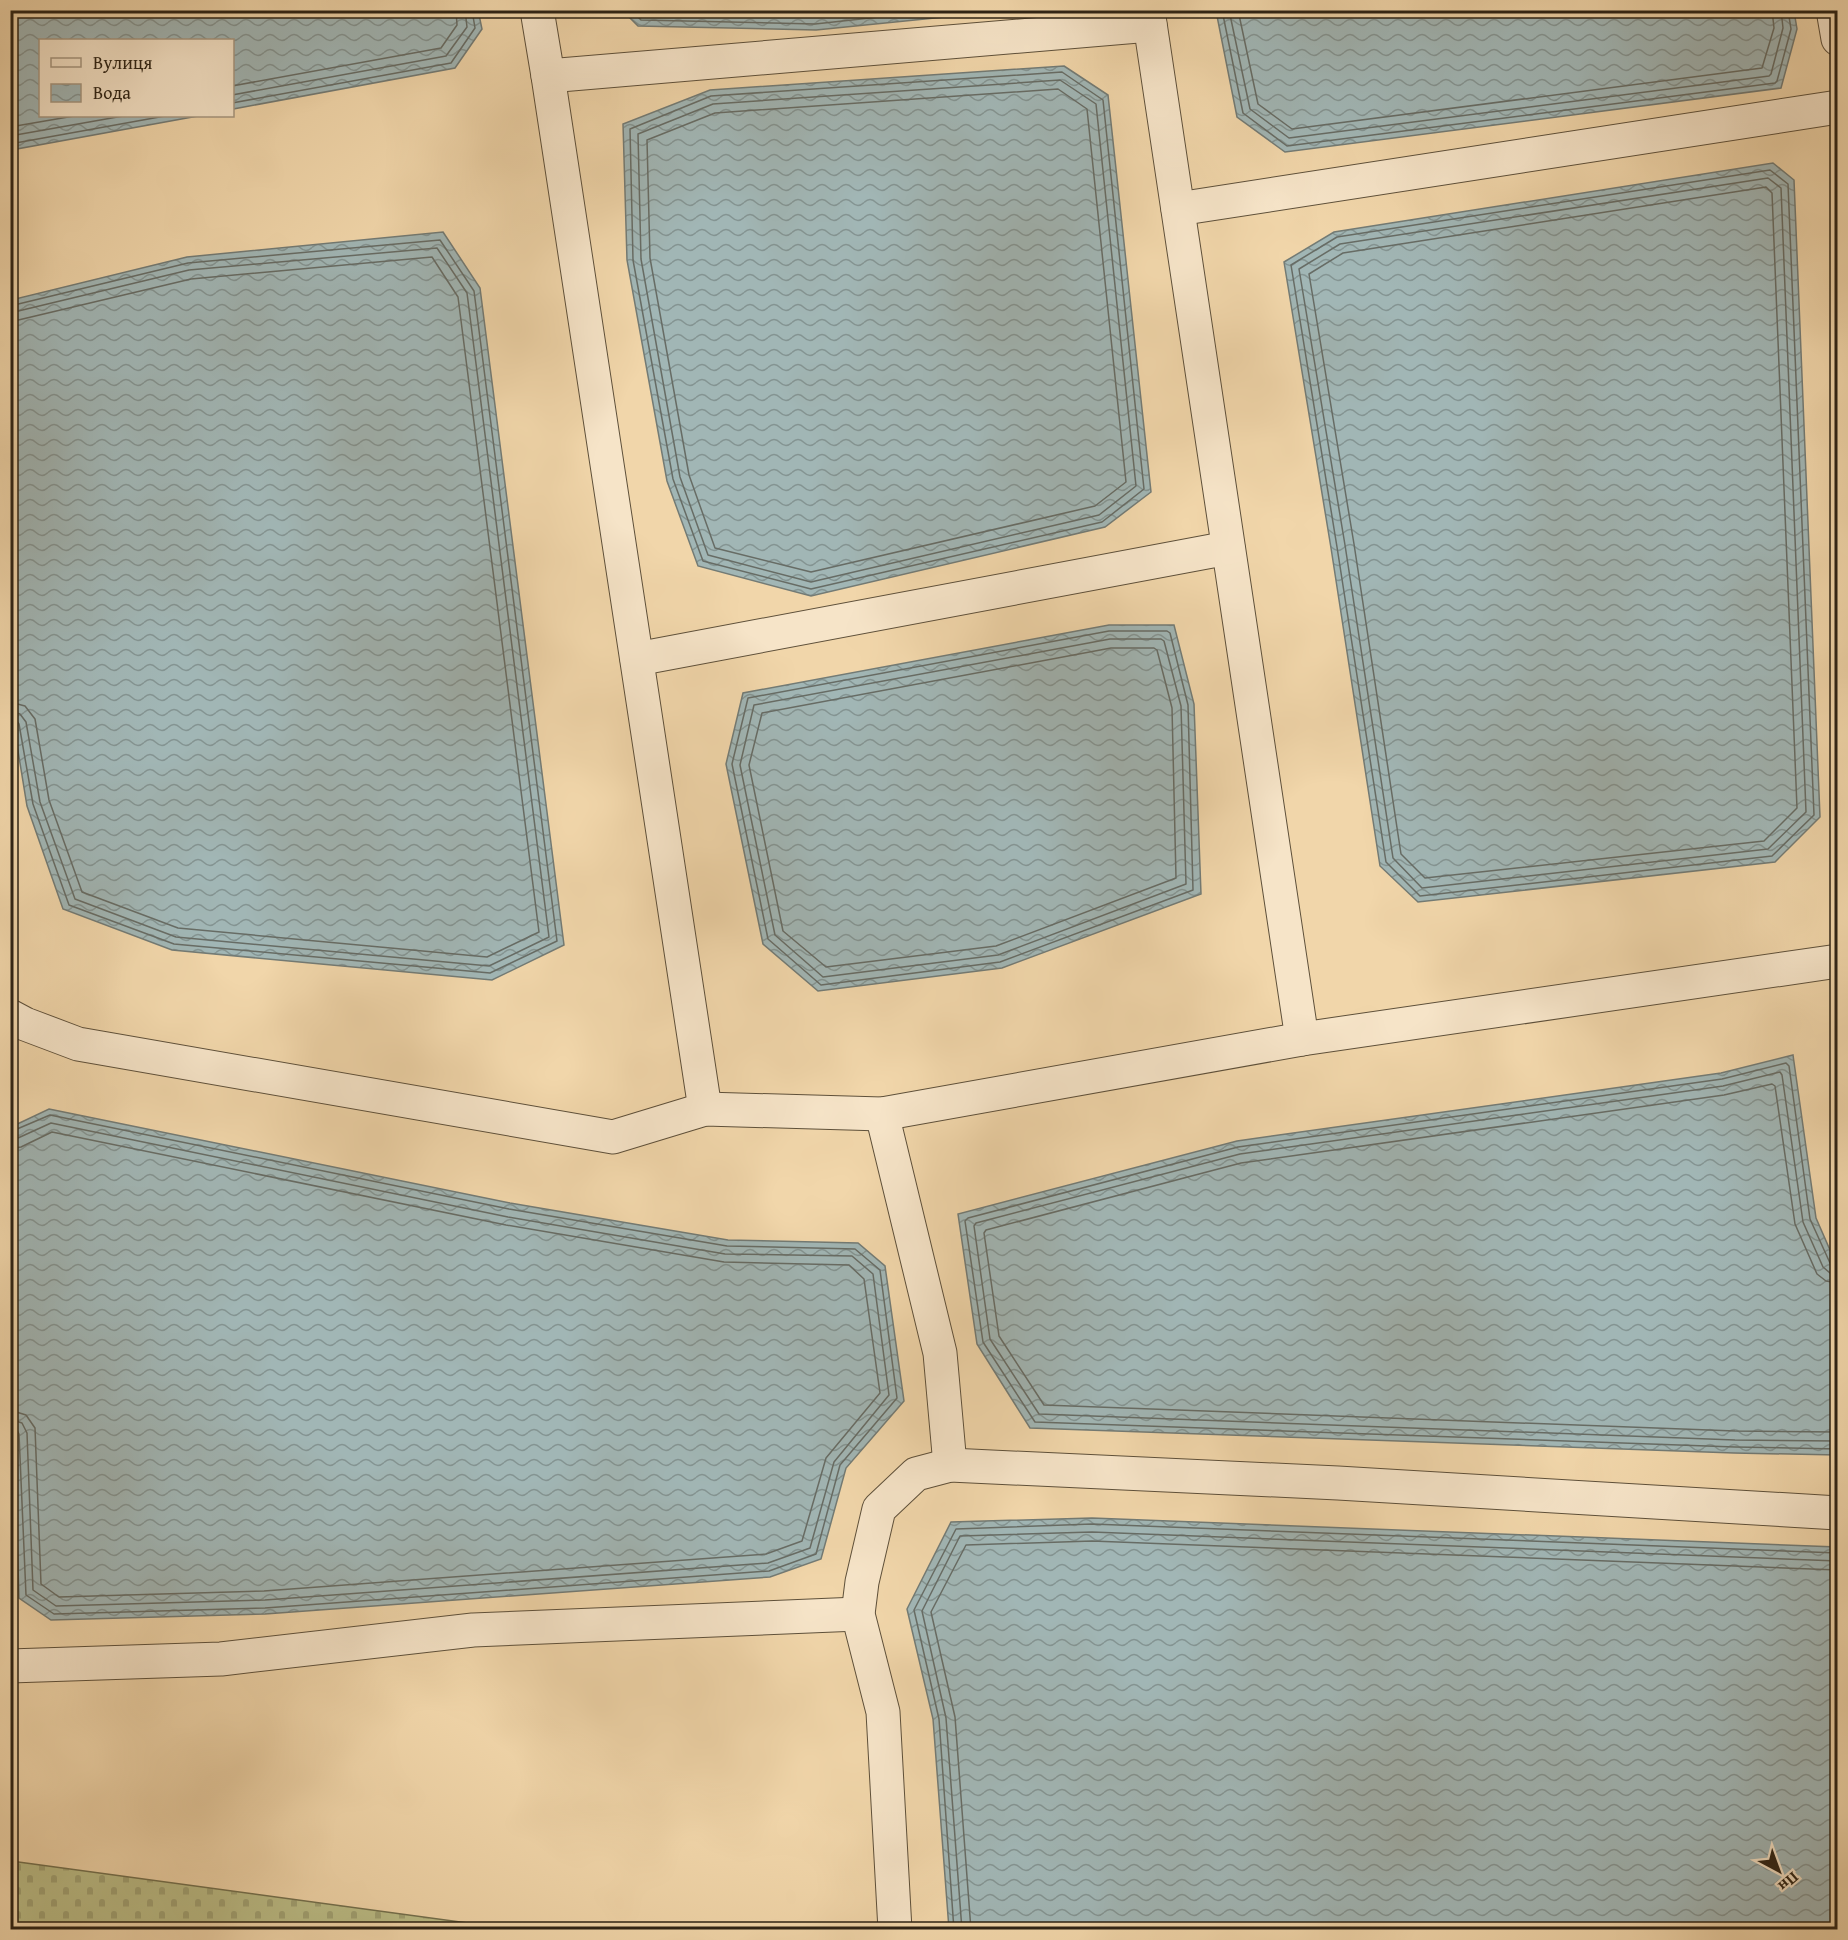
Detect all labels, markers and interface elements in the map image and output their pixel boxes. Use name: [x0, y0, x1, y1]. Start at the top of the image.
legend: [39, 39, 234, 117]
text: Вулиця: [93, 49, 152, 76]
text: Вода: [93, 79, 131, 106]
north arrow: [1749, 1841, 1809, 1901]
text: Пн: [1773, 1867, 1804, 1898]

